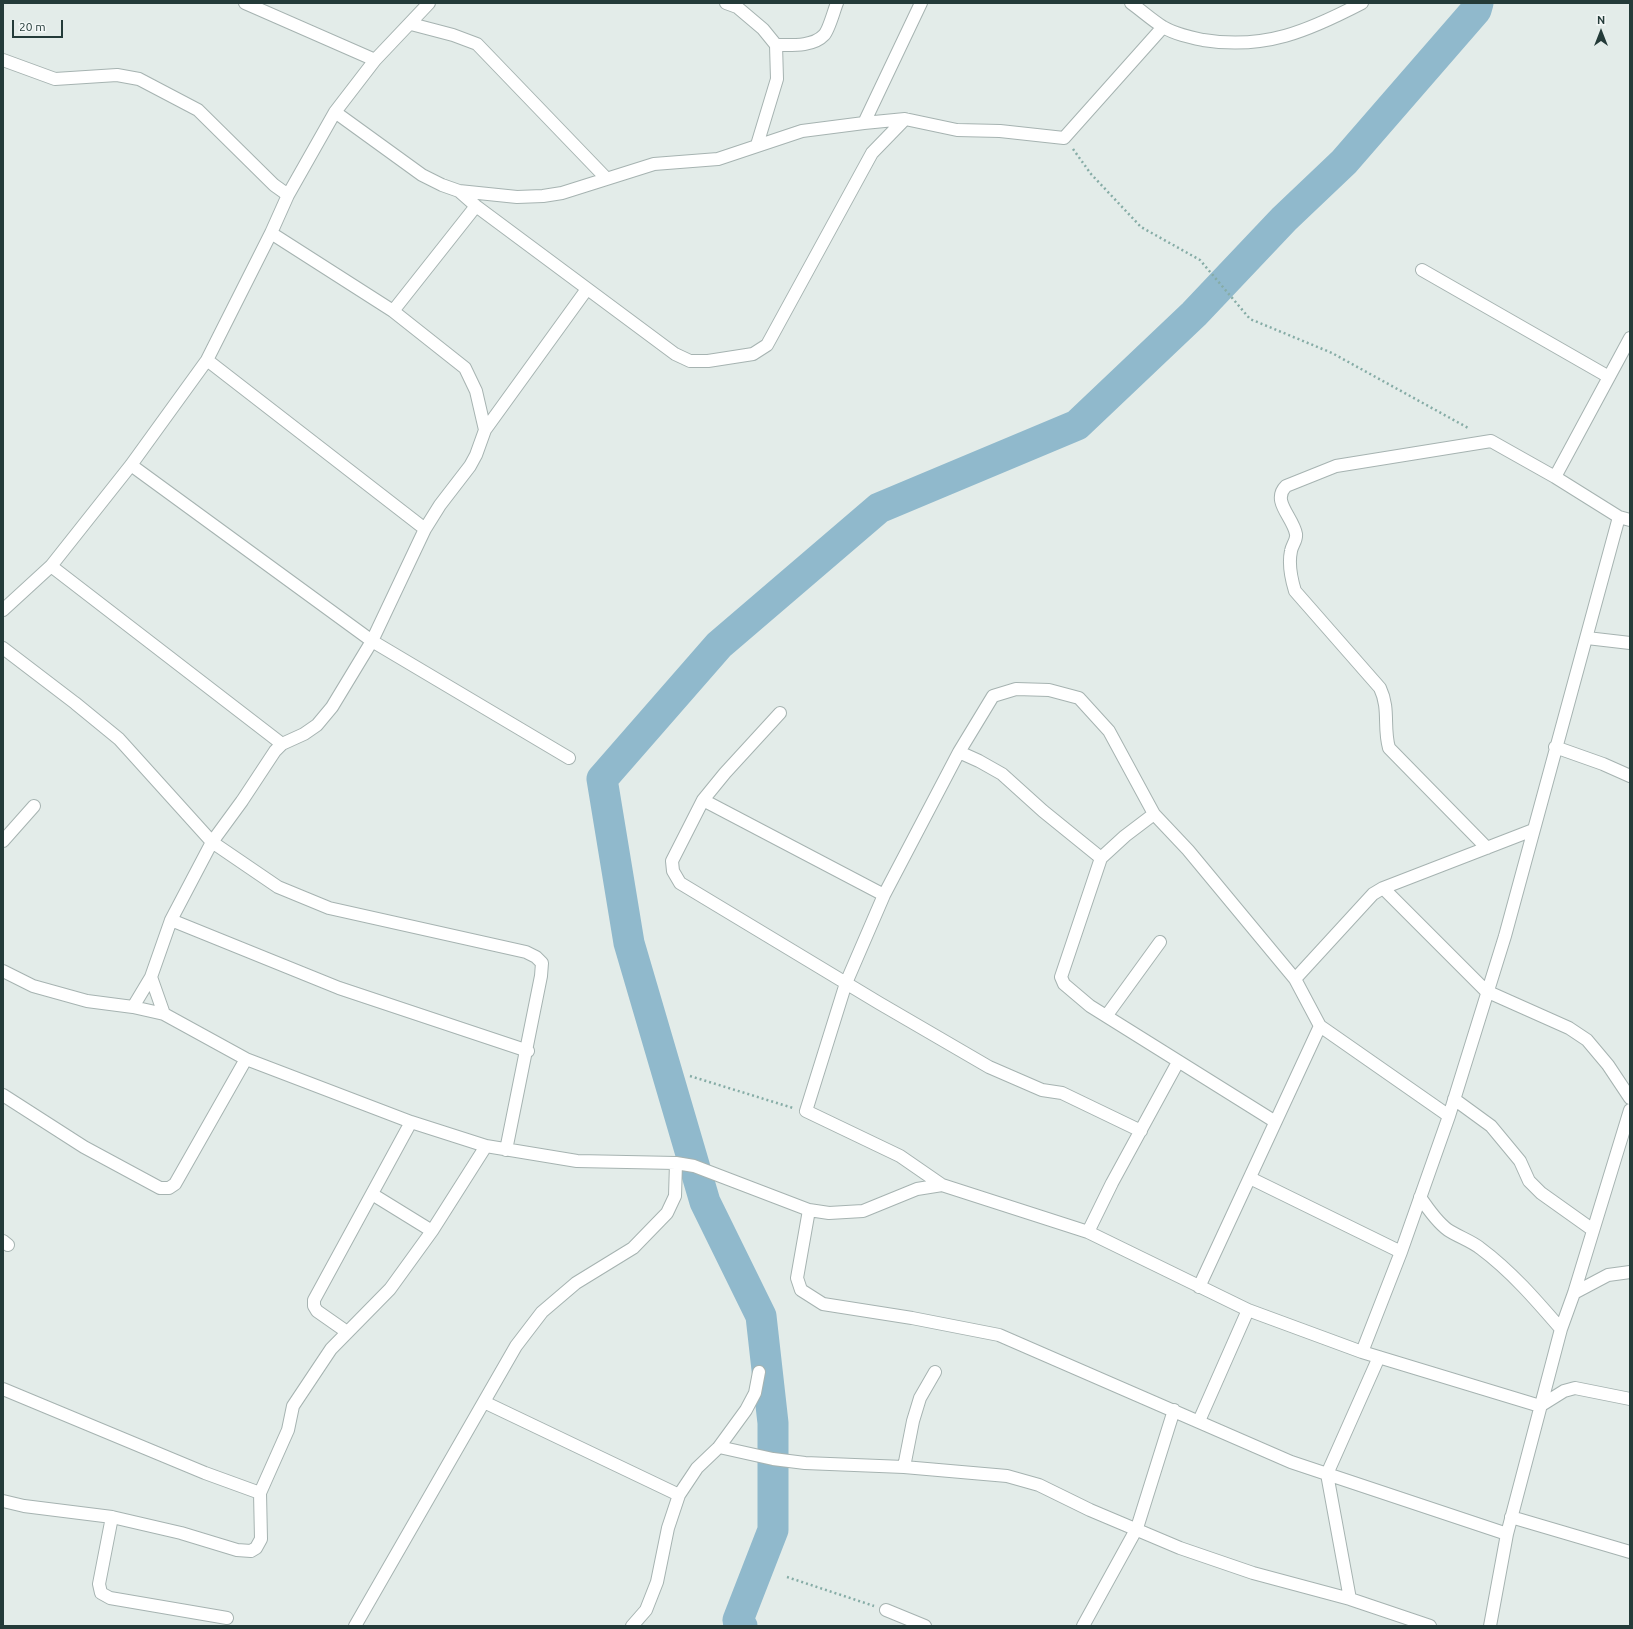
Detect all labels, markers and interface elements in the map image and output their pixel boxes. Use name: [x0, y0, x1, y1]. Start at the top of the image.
scale bar: [14, 12, 65, 38]
north arrow: [1581, 12, 1621, 52]
text: N: [1597, 14, 1605, 26]
text: 20 m: [19, 20, 46, 33]

